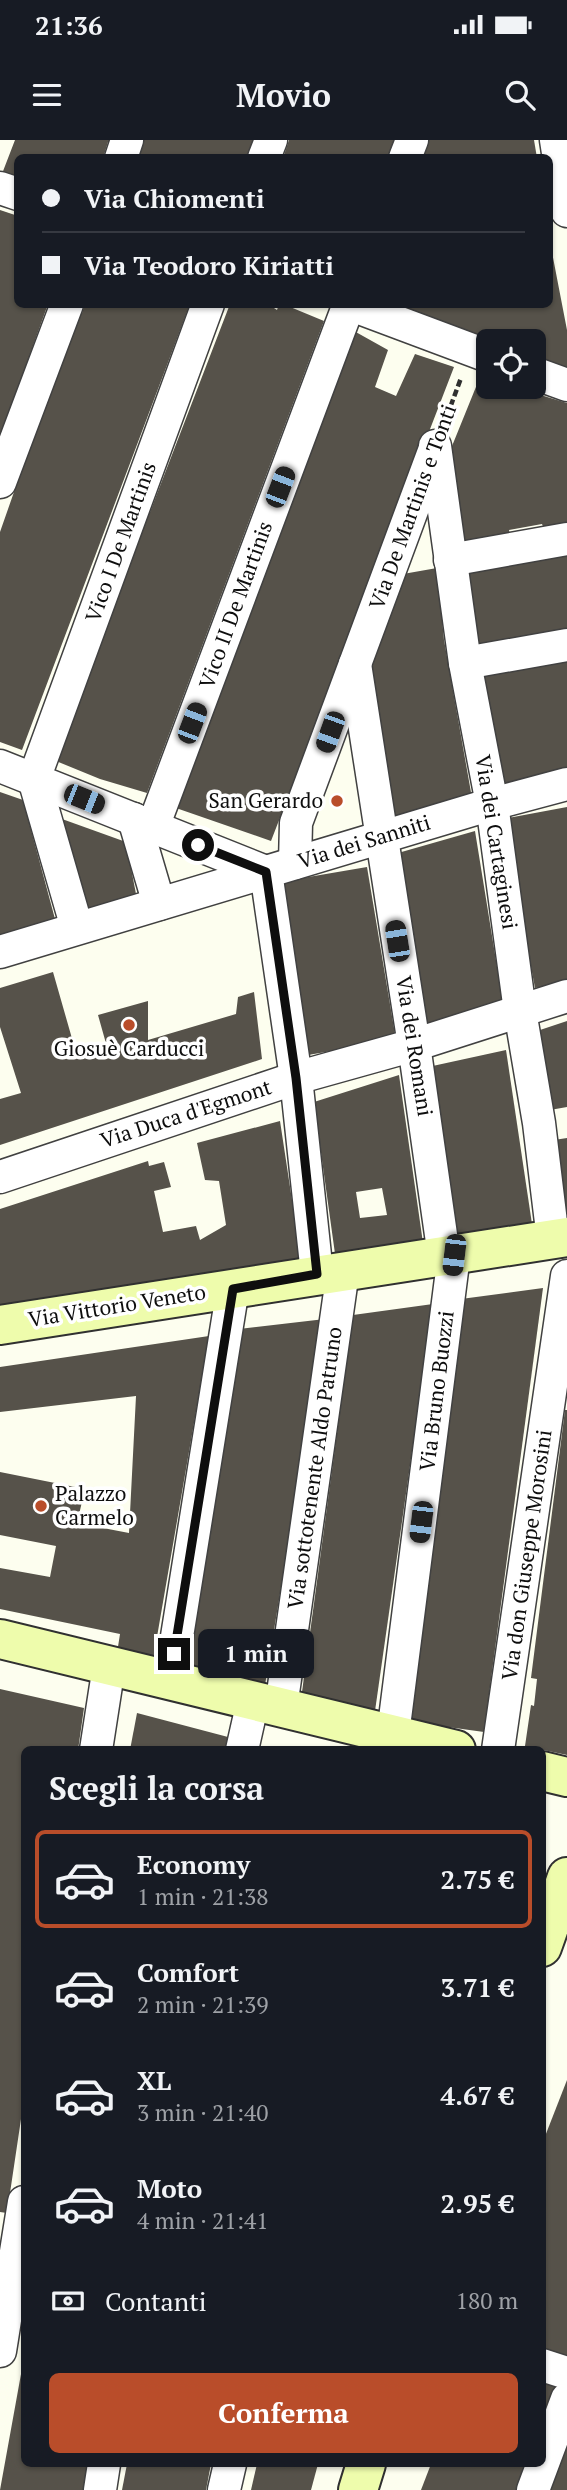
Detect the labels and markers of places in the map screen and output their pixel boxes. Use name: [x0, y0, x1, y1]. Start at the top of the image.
place label: San Gerardo: [209, 786, 323, 814]
marker: San Gerardo: [329, 793, 345, 809]
marker: Giosuè Carducci: [121, 1017, 137, 1033]
place label: Giosuè Carducci: [54, 1034, 204, 1062]
place label: Palazzo Carmelo: [55, 1479, 134, 1531]
marker: Palazzo Carmelo: [33, 1498, 49, 1514]

